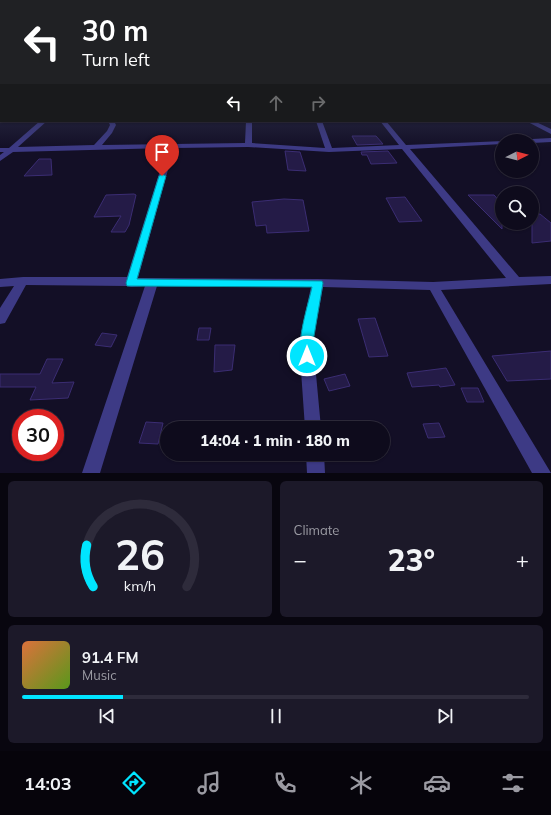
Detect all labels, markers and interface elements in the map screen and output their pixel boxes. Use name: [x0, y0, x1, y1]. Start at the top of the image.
text: 30 m: [82, 13, 148, 48]
icon: left: [16, 16, 68, 68]
text: Turn left: [82, 48, 150, 71]
icon: left: [223, 92, 245, 114]
icon: ahead: [265, 92, 287, 114]
icon: right: [307, 92, 329, 114]
north arrow: [495, 134, 539, 178]
map controls: [495, 134, 539, 230]
pin: [145, 135, 179, 176]
icon: arrive: [151, 141, 173, 163]
button: search: [495, 186, 539, 230]
position arrow: [286, 335, 328, 377]
speed limit sign: 30: [12, 409, 64, 461]
text: 14:04 · 1 min · 180 m: [200, 431, 350, 450]
text: Climate: [294, 522, 339, 538]
text: 26: [115, 528, 165, 580]
text: 23°: [387, 541, 435, 579]
text: −: [294, 546, 307, 574]
text: +: [516, 546, 529, 574]
text: km/h: [124, 577, 156, 595]
text: 91.4 FM: [82, 648, 138, 667]
text: Music: [82, 667, 117, 683]
icon: previous: [96, 705, 118, 727]
icon: pause: [265, 705, 287, 727]
icon: next: [434, 705, 456, 727]
icon: directions: [120, 769, 148, 797]
icon: music: [195, 769, 223, 797]
icon: phone: [271, 769, 299, 797]
icon: climate: [347, 769, 375, 797]
icon: car: [423, 769, 451, 797]
icon: filters: [499, 769, 527, 797]
text: 14:03: [24, 772, 72, 795]

